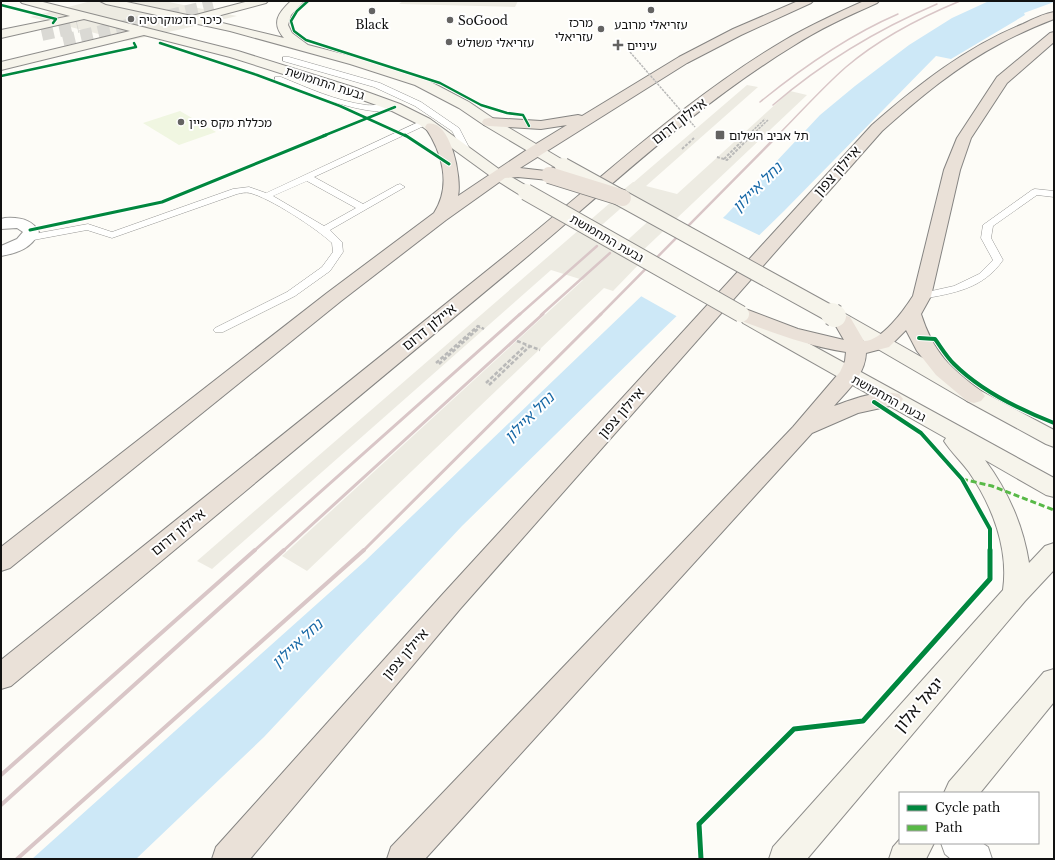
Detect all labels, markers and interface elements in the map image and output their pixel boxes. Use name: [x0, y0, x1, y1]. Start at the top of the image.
marker: עזריאלי מרובע: [646, 5, 656, 15]
marker: Black: [367, 6, 377, 16]
place label: כיכר הדמוקרטיה: [139, 12, 222, 27]
place label: SoGood: [458, 13, 508, 28]
marker: כיכר הדמוקרטיה: [126, 14, 136, 24]
marker: SoGood: [445, 15, 455, 25]
place label: מרכז עזריאלי: [555, 15, 593, 44]
place label: Black: [355, 17, 389, 32]
place label: עזריאלי מרובע: [614, 17, 688, 32]
marker: מרכז עזריאלי: [596, 24, 606, 34]
place label: עזריאלי משולש: [457, 35, 534, 50]
marker: עזריאלי משולש: [444, 37, 454, 47]
place label: עיניים: [627, 38, 657, 53]
marker: עיניים: [612, 39, 624, 51]
street label: גבעת התחמושת: [284, 63, 367, 103]
street label: איילון דרום: [648, 94, 710, 148]
place label: מכללת מקס פיין: [189, 115, 272, 130]
marker: מכללת מקס פיין: [176, 117, 186, 127]
place label: תל אביב השלום: [729, 128, 809, 143]
marker: תל אביב השלום: [714, 129, 726, 141]
street label: איילון צפון: [810, 142, 864, 200]
water label: נחל איילון: [728, 157, 787, 216]
street label: גבעת התחמושת: [568, 211, 647, 265]
street label: איילון דרום: [398, 299, 460, 354]
street label: גבעת התחמושת: [849, 371, 929, 425]
street label: איילון צפון: [594, 384, 648, 442]
water label: נחל איילון: [500, 387, 559, 446]
street label: איילון דרום: [147, 504, 209, 559]
water label: נחל איילון: [268, 614, 327, 671]
street label: איילון צפון: [378, 625, 432, 683]
street label: יגאל אלון: [889, 673, 949, 737]
legend: [899, 792, 1039, 844]
text: Cycle path: [935, 800, 1000, 815]
text: Path: [935, 820, 963, 835]

